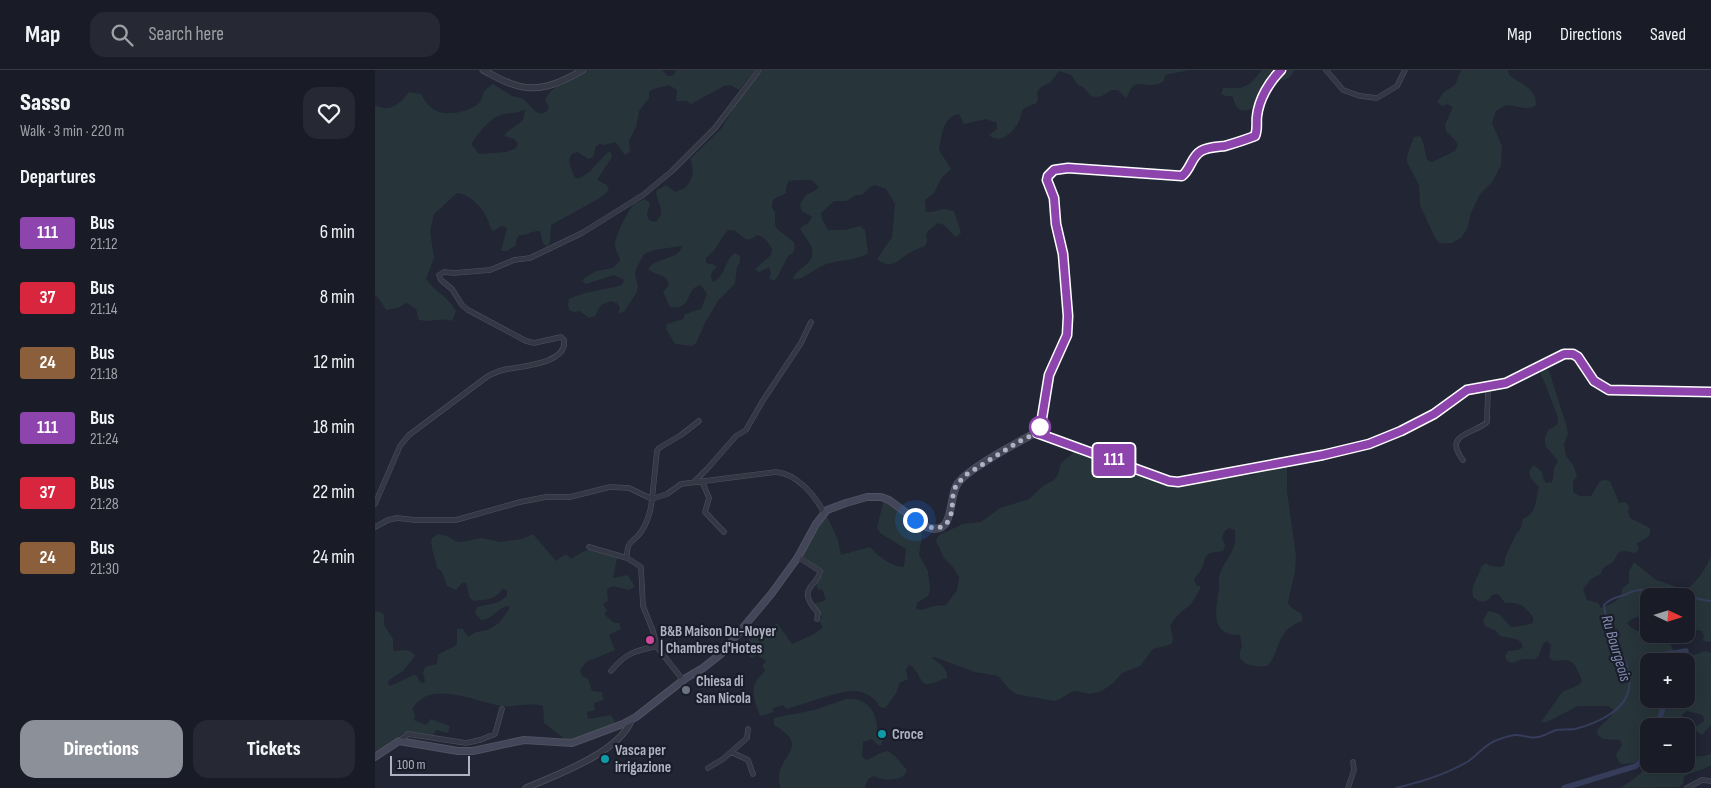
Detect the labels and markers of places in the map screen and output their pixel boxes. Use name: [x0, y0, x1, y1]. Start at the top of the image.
unlabelled marker: [1029, 416, 1051, 438]
place label: B&B Maison Du-Noyer | Chambres d'Hotes: [660, 622, 777, 658]
marker: B&B Maison Du-Noyer | Chambres d'Hotes: [644, 634, 656, 646]
place label: Chiesa di San Nicola: [696, 672, 751, 708]
marker: Chiesa di San Nicola: [680, 684, 692, 696]
place label: Croce: [892, 725, 923, 744]
marker: Croce: [876, 728, 888, 740]
place label: Vasca per irrigazione: [615, 741, 671, 777]
marker: Vasca per irrigazione: [599, 753, 611, 765]

